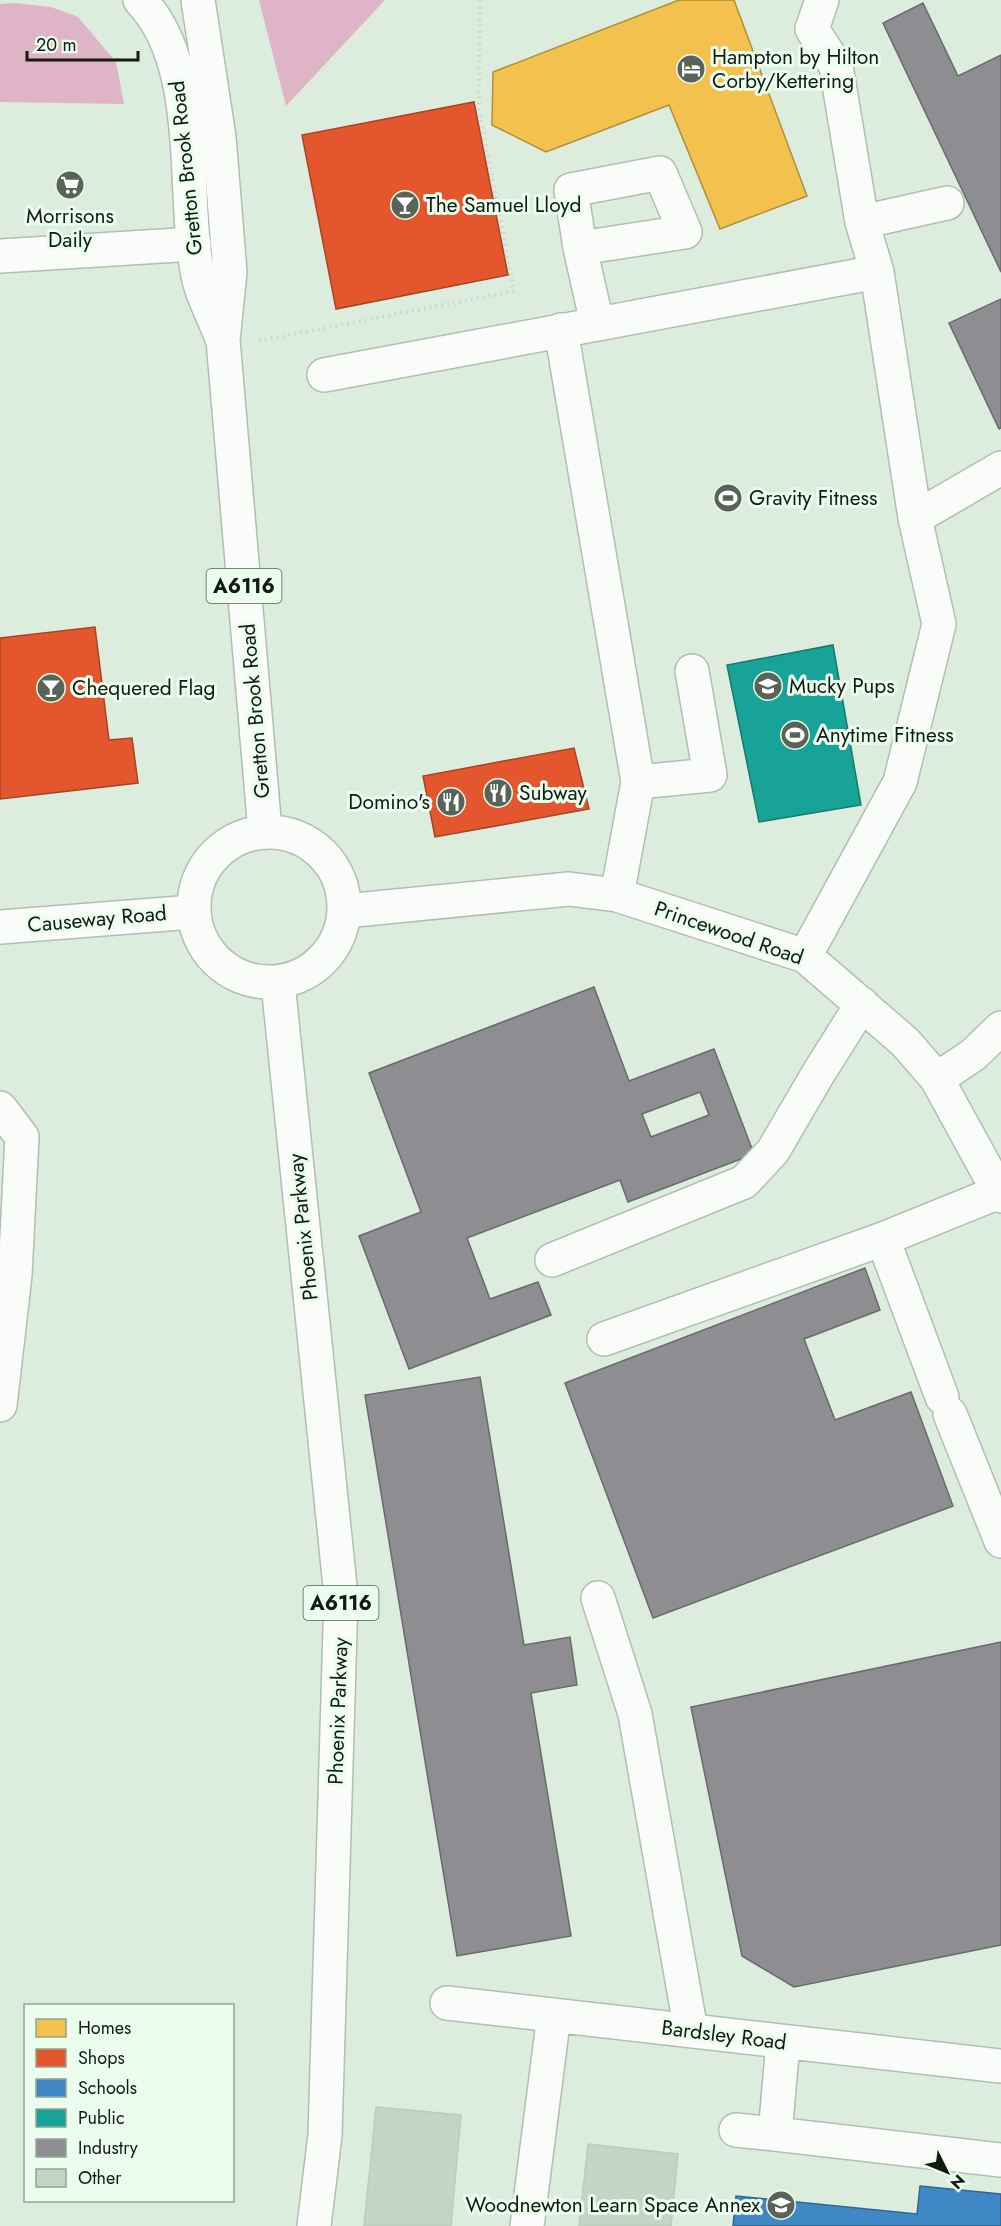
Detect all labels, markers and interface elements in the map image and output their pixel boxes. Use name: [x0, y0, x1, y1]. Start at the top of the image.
scale bar: [27, 24, 138, 62]
text: 20 m: [36, 32, 76, 58]
place label: Hampton by Hilton Corby/Kettering: [712, 42, 879, 96]
hotel icon: Hampton by Hilton Corby/Kettering: [675, 53, 707, 85]
street label: Gretton Brook Road: [162, 79, 210, 257]
supermarket icon: Morrisons Daily: [54, 169, 86, 201]
bar icon: The Samuel Lloyd: [389, 189, 421, 221]
place label: The Samuel Lloyd: [426, 190, 582, 220]
place label: Morrisons Daily: [26, 201, 114, 255]
sports icon: Gravity Fitness: [712, 482, 744, 514]
place label: Gravity Fitness: [749, 483, 878, 513]
road number: A6116: [206, 569, 282, 603]
street label: Gretton Brook Road: [232, 622, 278, 800]
school or university icon: Mucky Pups: [752, 670, 784, 702]
place label: Mucky Pups: [789, 671, 895, 701]
bar icon: Chequered Flag: [35, 672, 67, 704]
place label: Chequered Flag: [72, 673, 215, 703]
sports icon: Anytime Fitness: [779, 719, 811, 751]
place label: Anytime Fitness: [816, 720, 954, 750]
restaurant icon: Subway: [482, 777, 514, 809]
place label: Subway: [519, 778, 587, 808]
restaurant icon: Domino's: [435, 786, 467, 818]
place label: Domino's: [348, 787, 430, 817]
street label: Princewood Road: [650, 893, 808, 973]
street label: Causeway Road: [26, 898, 168, 940]
street label: Phoenix Parkway: [280, 1151, 326, 1302]
road number: A6116: [304, 1586, 378, 1620]
street label: Phoenix Parkway: [320, 1636, 356, 1785]
legend: [24, 2004, 234, 2202]
street label: Bardsley Road: [660, 2012, 788, 2058]
text: Homes: [78, 2015, 131, 2041]
text: Shops: [78, 2045, 125, 2071]
text: Schools: [78, 2075, 137, 2101]
text: Public: [78, 2105, 125, 2131]
text: Industry: [78, 2135, 138, 2161]
north arrow: [917, 2142, 977, 2202]
text: Other: [78, 2165, 122, 2191]
text: N: [945, 2169, 970, 2194]
school or university icon: Woodnewton Learn Space Annex: [765, 2189, 797, 2221]
place label: Woodnewton Learn Space Annex: [465, 2190, 760, 2220]

